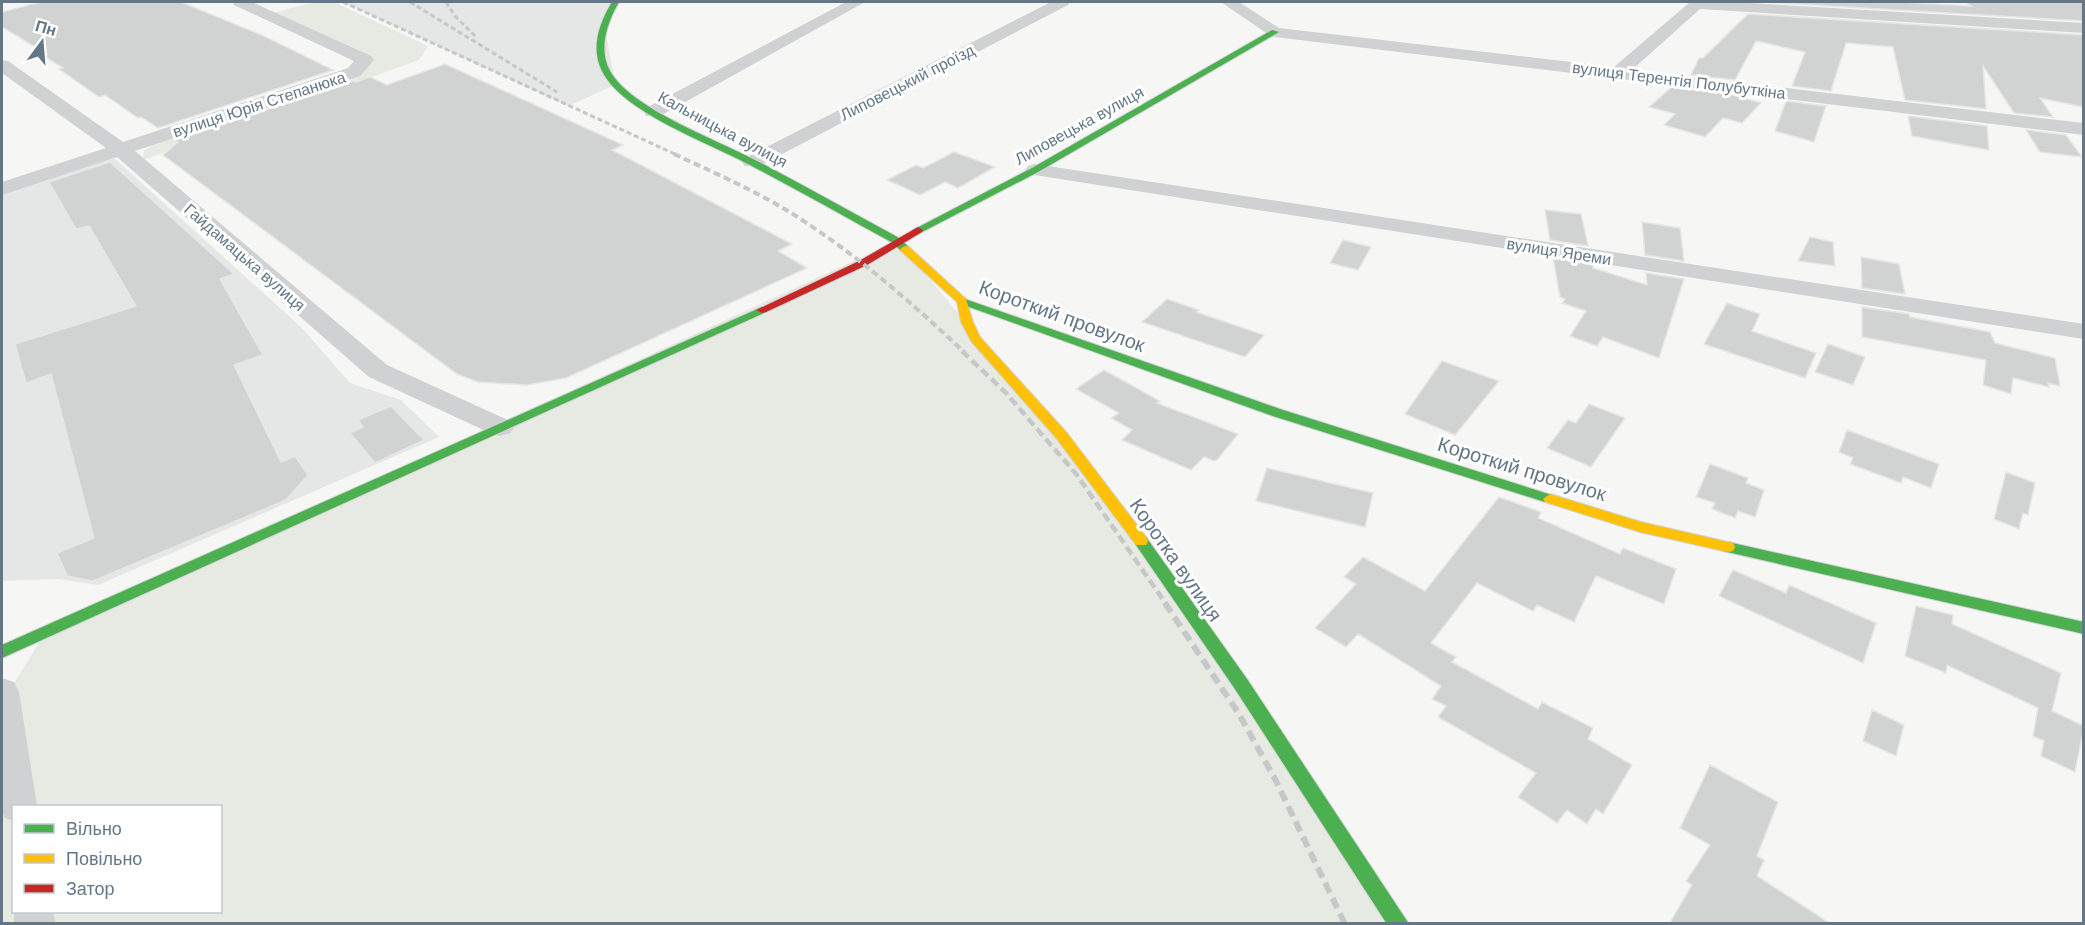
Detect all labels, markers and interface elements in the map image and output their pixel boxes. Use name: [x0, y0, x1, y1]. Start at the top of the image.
north arrow: [12, 12, 72, 72]
text: Пн: [33, 17, 59, 39]
street label: Липовецький проїзд: [837, 41, 978, 124]
street label: вулиця Терентія Полубуткіна: [1571, 59, 1787, 102]
street label: вулиця Юрія Степанюка: [171, 69, 348, 140]
street label: Липовецька вулиця: [1012, 83, 1146, 168]
street label: Кальницька вулиця: [655, 88, 790, 171]
street label: Гайдамацька вулиця: [181, 201, 308, 314]
street label: вулиця Яреми: [1505, 235, 1612, 268]
street label: Короткий провулок: [976, 276, 1148, 356]
street label: Короткий провулок: [1435, 433, 1609, 505]
street label: Коротка вулиця: [1126, 495, 1226, 625]
legend: [12, 805, 222, 913]
text: Вільно: [66, 819, 122, 839]
text: Повільно: [66, 849, 142, 869]
text: Затор: [66, 879, 115, 899]

